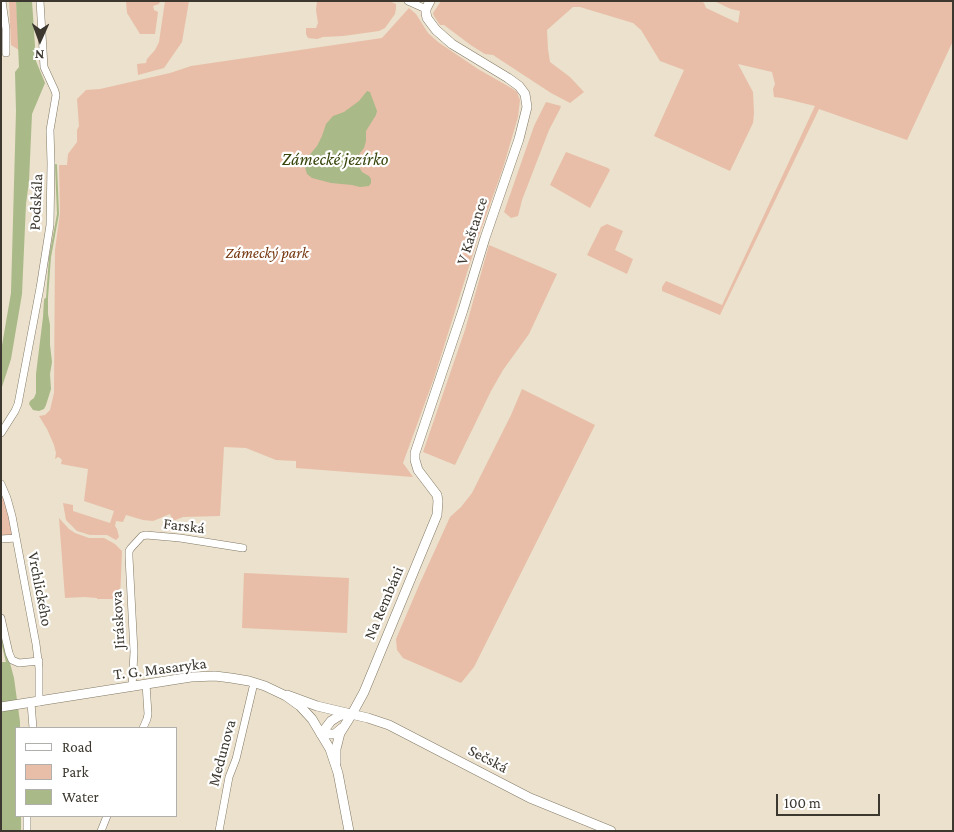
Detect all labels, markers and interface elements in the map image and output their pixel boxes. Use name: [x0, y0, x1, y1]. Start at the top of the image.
north arrow: [15, 15, 65, 65]
text: N: [34, 47, 45, 63]
water label: Zámecké jezírko: [282, 148, 388, 170]
street label: Podskála: [25, 173, 47, 231]
street label: V Kaštance: [452, 195, 492, 267]
park label: Zámecký park: [225, 243, 309, 263]
street label: Farská: [162, 514, 206, 538]
street label: Vrchlického: [23, 550, 57, 628]
street label: Na Rembáni: [360, 563, 408, 643]
street label: Jiráskova: [107, 590, 129, 650]
street label: T. G. Masaryka: [112, 654, 208, 684]
street label: Medunova: [204, 717, 240, 789]
legend: [15, 727, 178, 817]
text: Road: [62, 739, 92, 755]
street label: Sečská: [465, 741, 511, 777]
text: Park: [62, 764, 89, 780]
scale bar: [779, 784, 883, 816]
text: Water: [62, 789, 99, 805]
text: 100 m: [784, 795, 821, 811]

